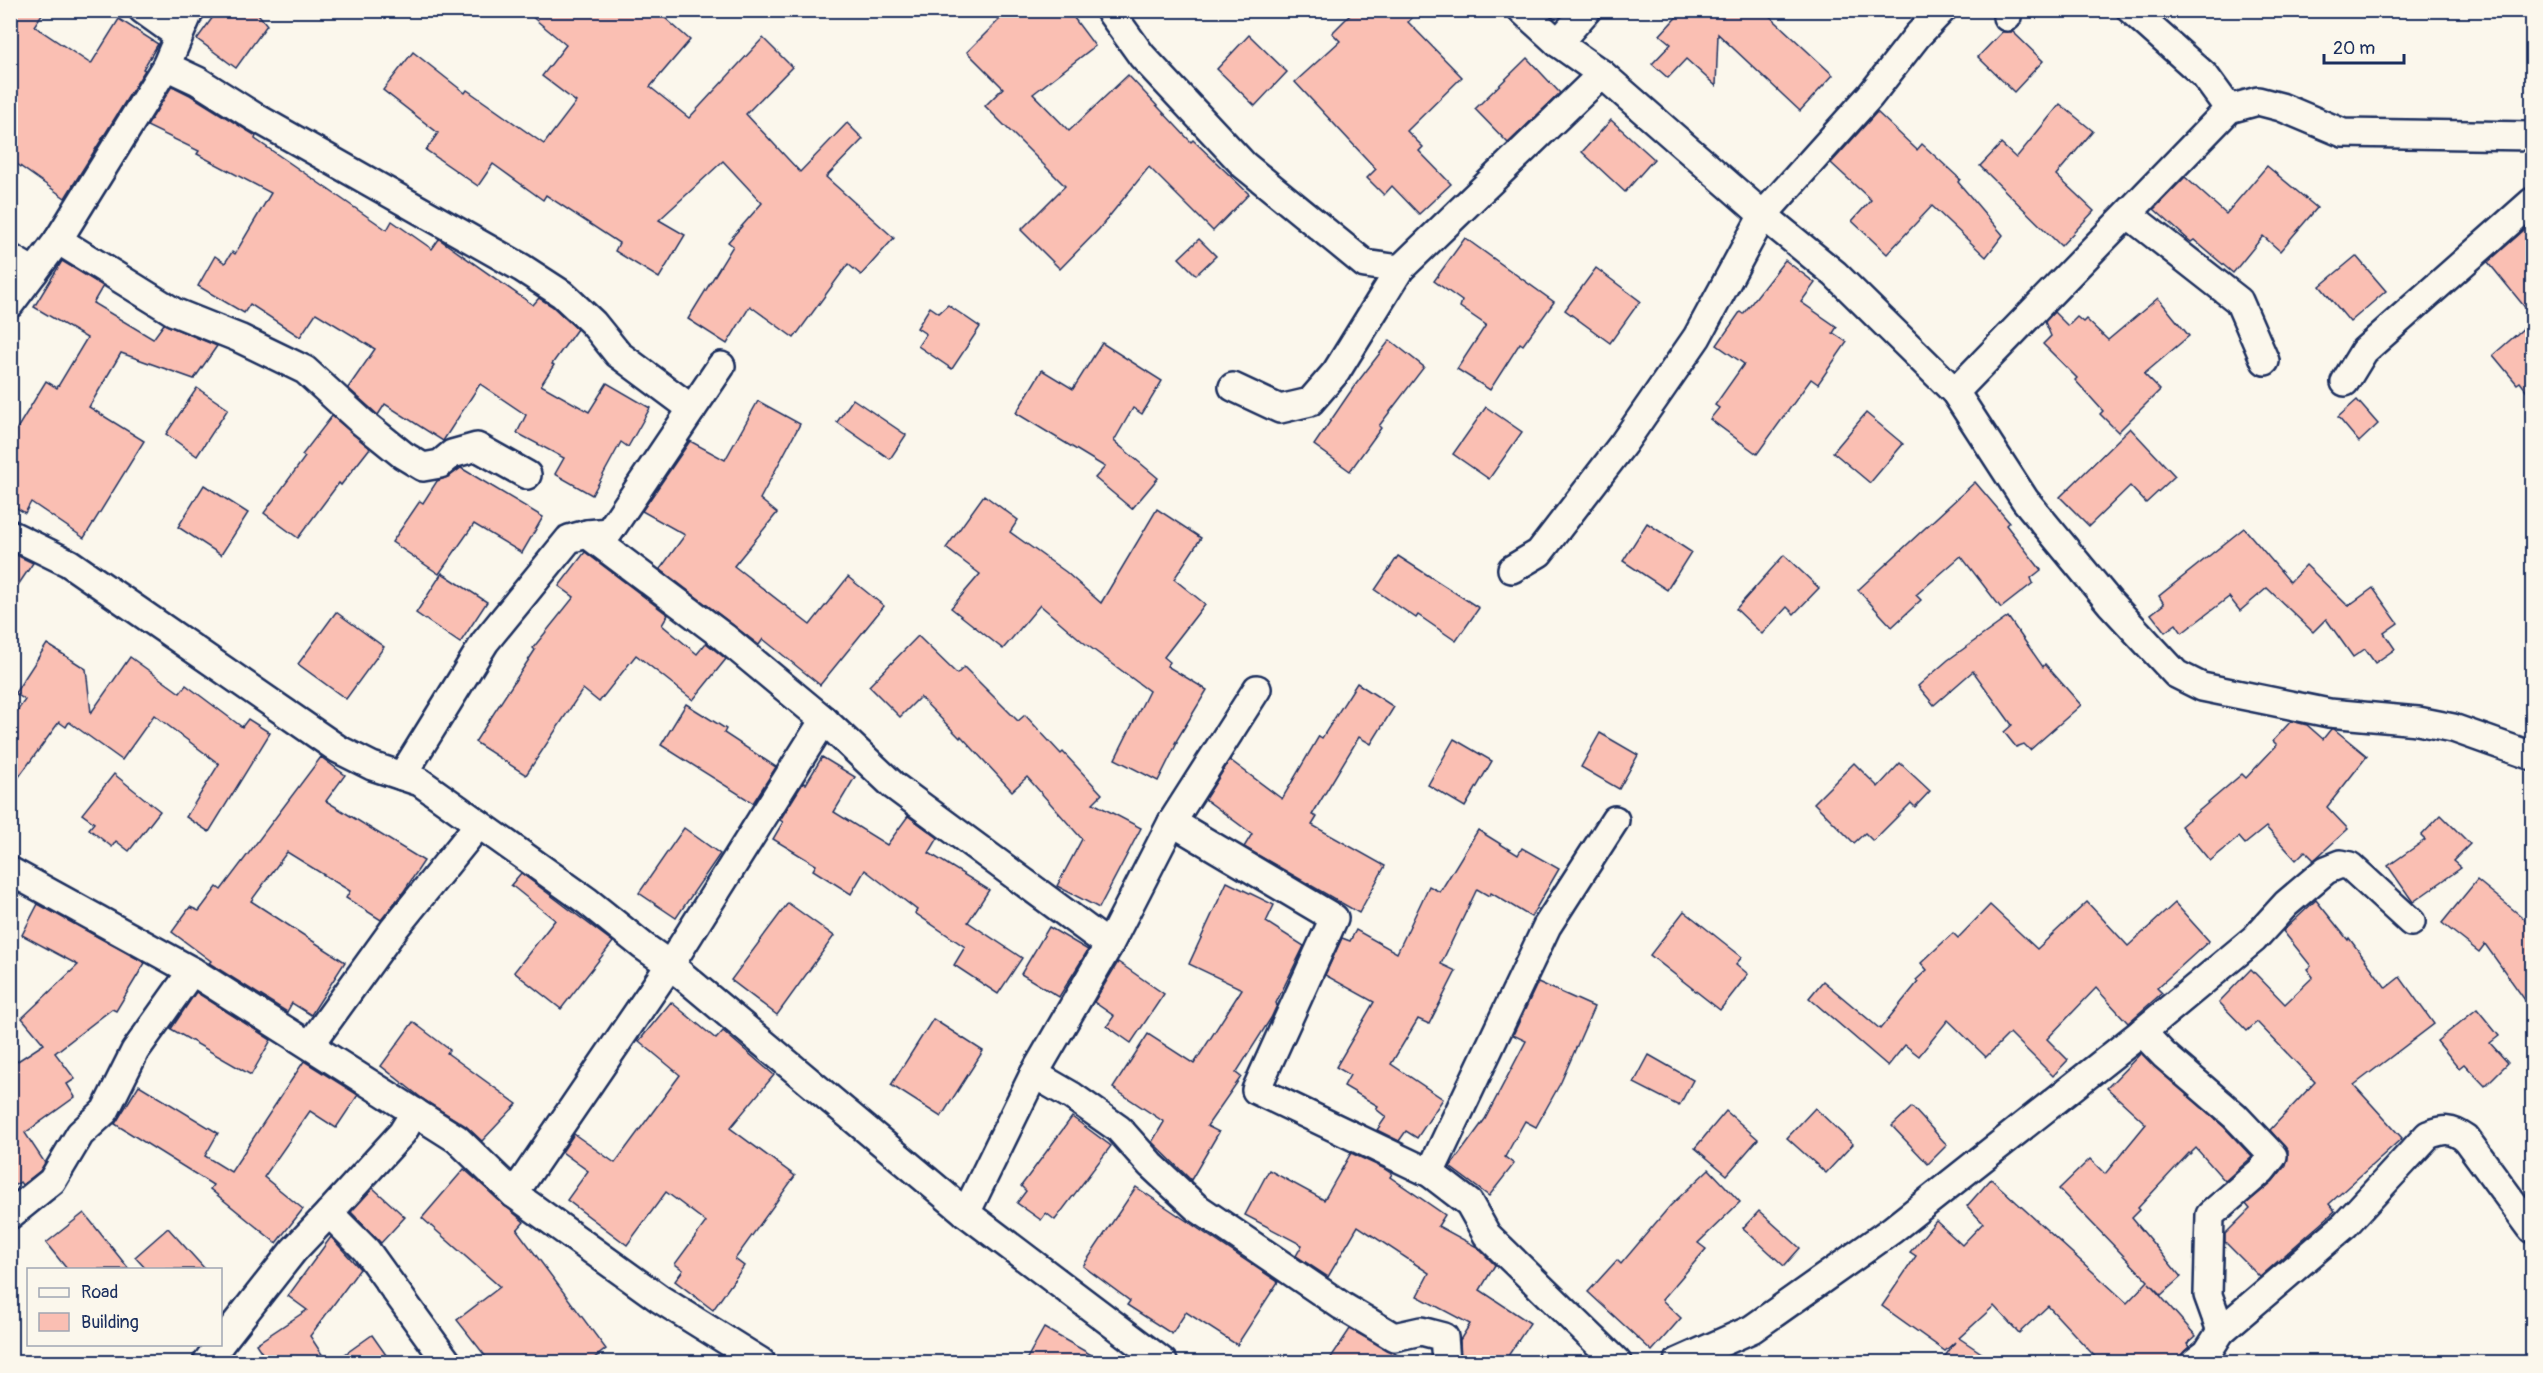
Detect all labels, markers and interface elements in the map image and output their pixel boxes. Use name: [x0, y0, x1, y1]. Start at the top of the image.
scale bar: [2324, 27, 2404, 65]
text: 20 m: [2333, 37, 2375, 60]
legend: [27, 1268, 222, 1346]
text: Road: [81, 1281, 118, 1304]
text: Building: [81, 1311, 139, 1334]

